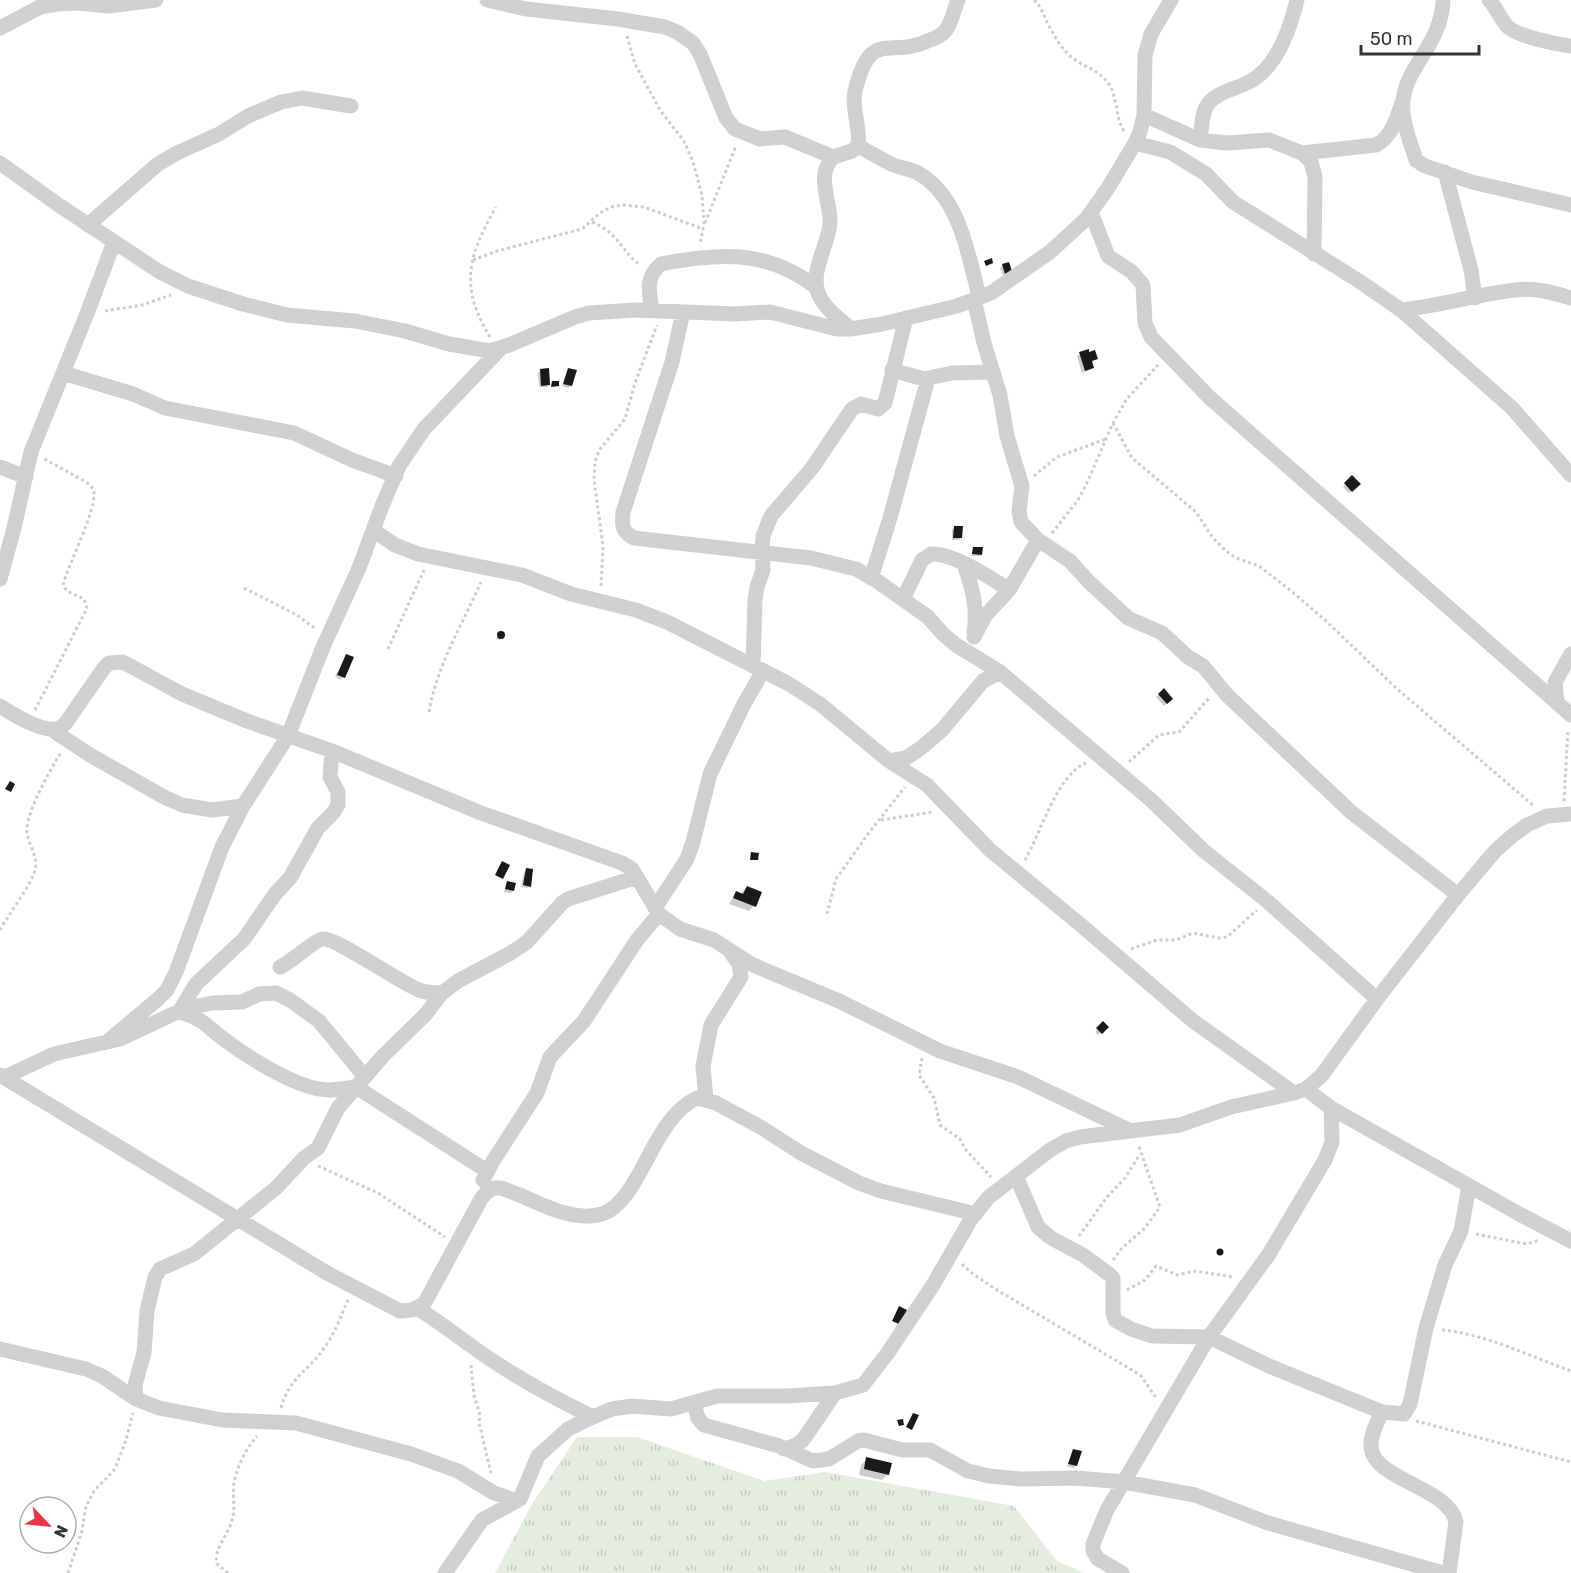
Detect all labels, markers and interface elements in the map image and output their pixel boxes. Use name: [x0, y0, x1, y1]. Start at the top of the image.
scale bar: [1361, 18, 1480, 56]
text: 50 m: [1370, 28, 1413, 50]
north arrow: [18, 1495, 78, 1555]
text: N: [50, 1522, 72, 1541]

